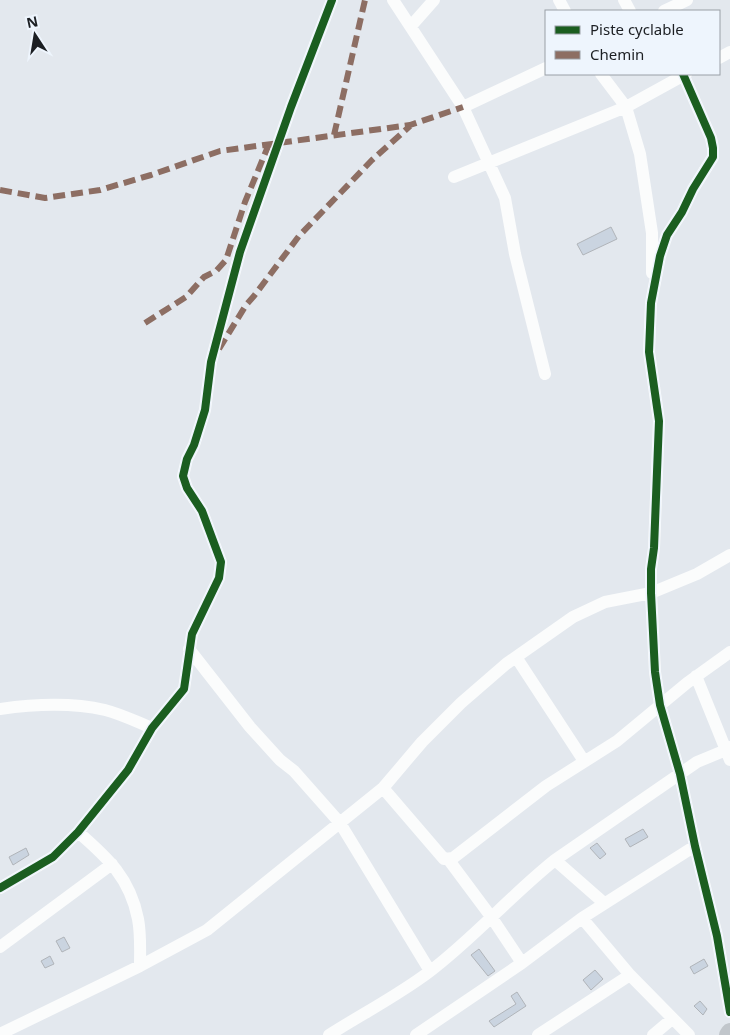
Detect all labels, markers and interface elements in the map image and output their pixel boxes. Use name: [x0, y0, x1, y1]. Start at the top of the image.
north arrow: [10, 10, 60, 60]
legend: [545, 10, 720, 75]
text: N: [25, 11, 40, 32]
text: Piste cyclable: [590, 19, 684, 39]
text: Chemin: [590, 44, 644, 64]

